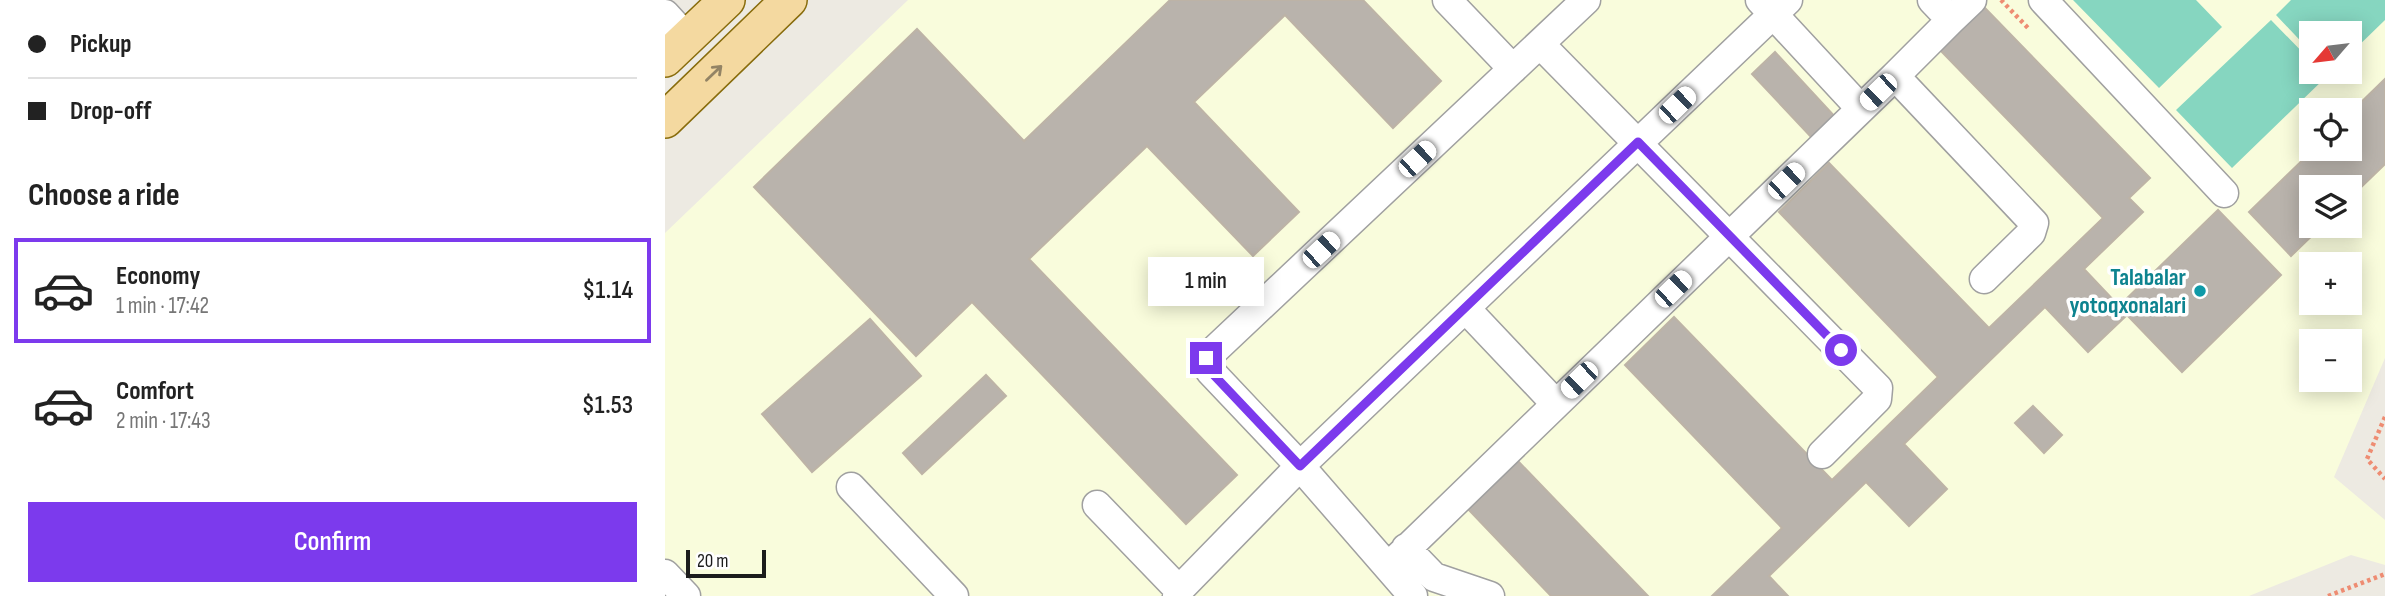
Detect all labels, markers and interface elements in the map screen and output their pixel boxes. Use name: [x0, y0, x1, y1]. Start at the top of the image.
north arrow: [2299, 21, 2363, 84]
map controls: [2299, 21, 2362, 392]
text: Pickup: [70, 29, 132, 60]
one-way arrow: [705, 64, 722, 81]
car: [1856, 70, 1901, 114]
car: [1655, 83, 1700, 127]
text: Drop-off: [70, 96, 151, 127]
button: locate: [2299, 98, 2362, 161]
car: [1395, 137, 1440, 181]
car: [1764, 159, 1809, 203]
button: layers: [2299, 175, 2362, 238]
text: Choose a ride: [28, 176, 180, 215]
car: [1299, 228, 1344, 272]
button: +: [2299, 252, 2362, 315]
callout: 1 min: [1148, 256, 1264, 306]
icon: car: [32, 259, 95, 322]
text: Economy: [116, 261, 200, 292]
place label: Talabalar yotoqxonalari: [2070, 263, 2187, 320]
text: 1 min: [1185, 267, 1227, 295]
car: [1651, 267, 1696, 311]
text: $1.14: [582, 275, 633, 306]
marker: Talabalar yotoqxonalari: [2192, 283, 2208, 299]
text: 1 min · 17:42: [116, 292, 209, 320]
button: −: [2299, 329, 2362, 392]
route start: [1825, 334, 1857, 366]
route end: [1190, 342, 1222, 374]
car: [1557, 358, 1602, 402]
icon: car: [32, 374, 95, 437]
text: Comfort: [116, 376, 194, 407]
text: $1.53: [582, 390, 633, 421]
text: 2 min · 17:43: [116, 407, 211, 435]
button: Confirm: [28, 502, 637, 582]
scale bar: [686, 547, 767, 579]
text: 20 m: [697, 550, 729, 573]

